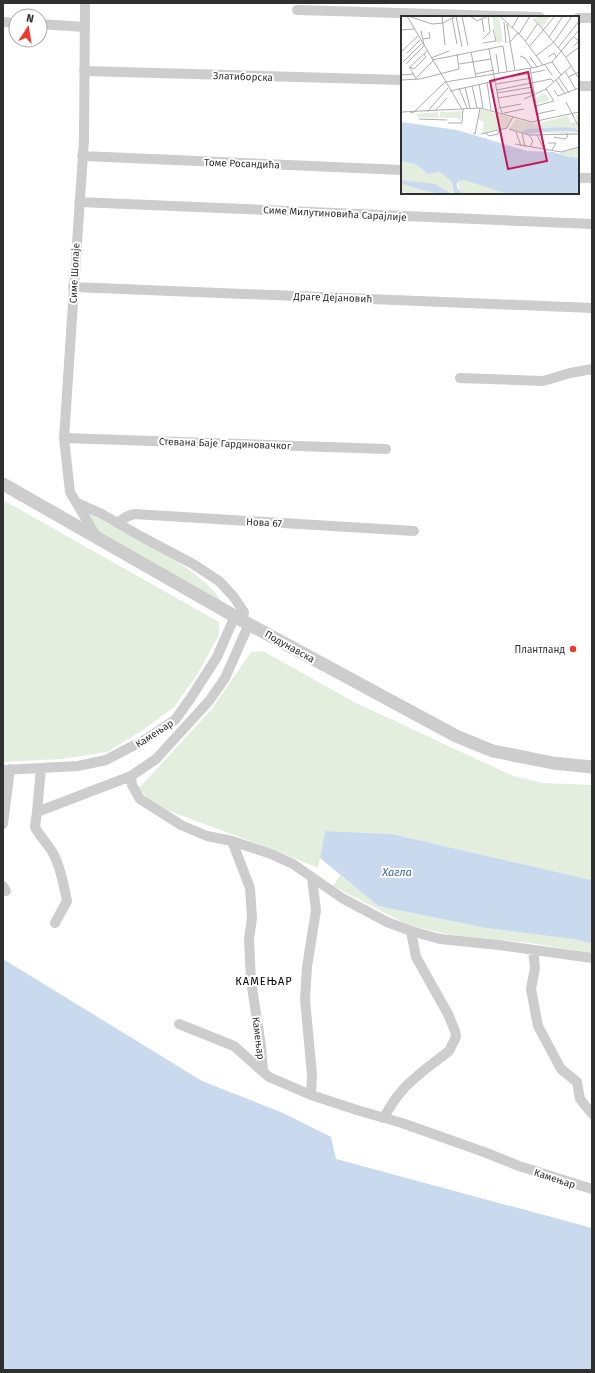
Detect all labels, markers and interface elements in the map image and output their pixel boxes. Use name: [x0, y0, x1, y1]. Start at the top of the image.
north arrow: [8, 8, 48, 48]
text: N: [25, 12, 35, 26]
inset map: [401, 16, 579, 194]
street label: Златиборска: [213, 70, 273, 84]
street label: Томе Росандића: [204, 157, 280, 171]
street label: Симе Милутиновића Сарајлије: [263, 203, 407, 224]
street label: Симе Шолаје: [66, 242, 83, 304]
street label: Драге Дејановић: [292, 290, 373, 305]
street label: Стевана Баје Гардиновачког: [159, 435, 292, 452]
street label: Нова 67: [246, 516, 283, 530]
street label: Подунавска: [262, 628, 317, 666]
place label: Плантланд: [514, 644, 565, 656]
marker: Плантланд: [568, 644, 578, 654]
street label: Камењар: [133, 717, 176, 751]
water label: Хагла: [381, 866, 412, 879]
district label: КАМЕЊАР: [235, 975, 293, 988]
street label: Камењар: [249, 1016, 267, 1060]
street label: Камењар: [532, 1167, 577, 1191]

